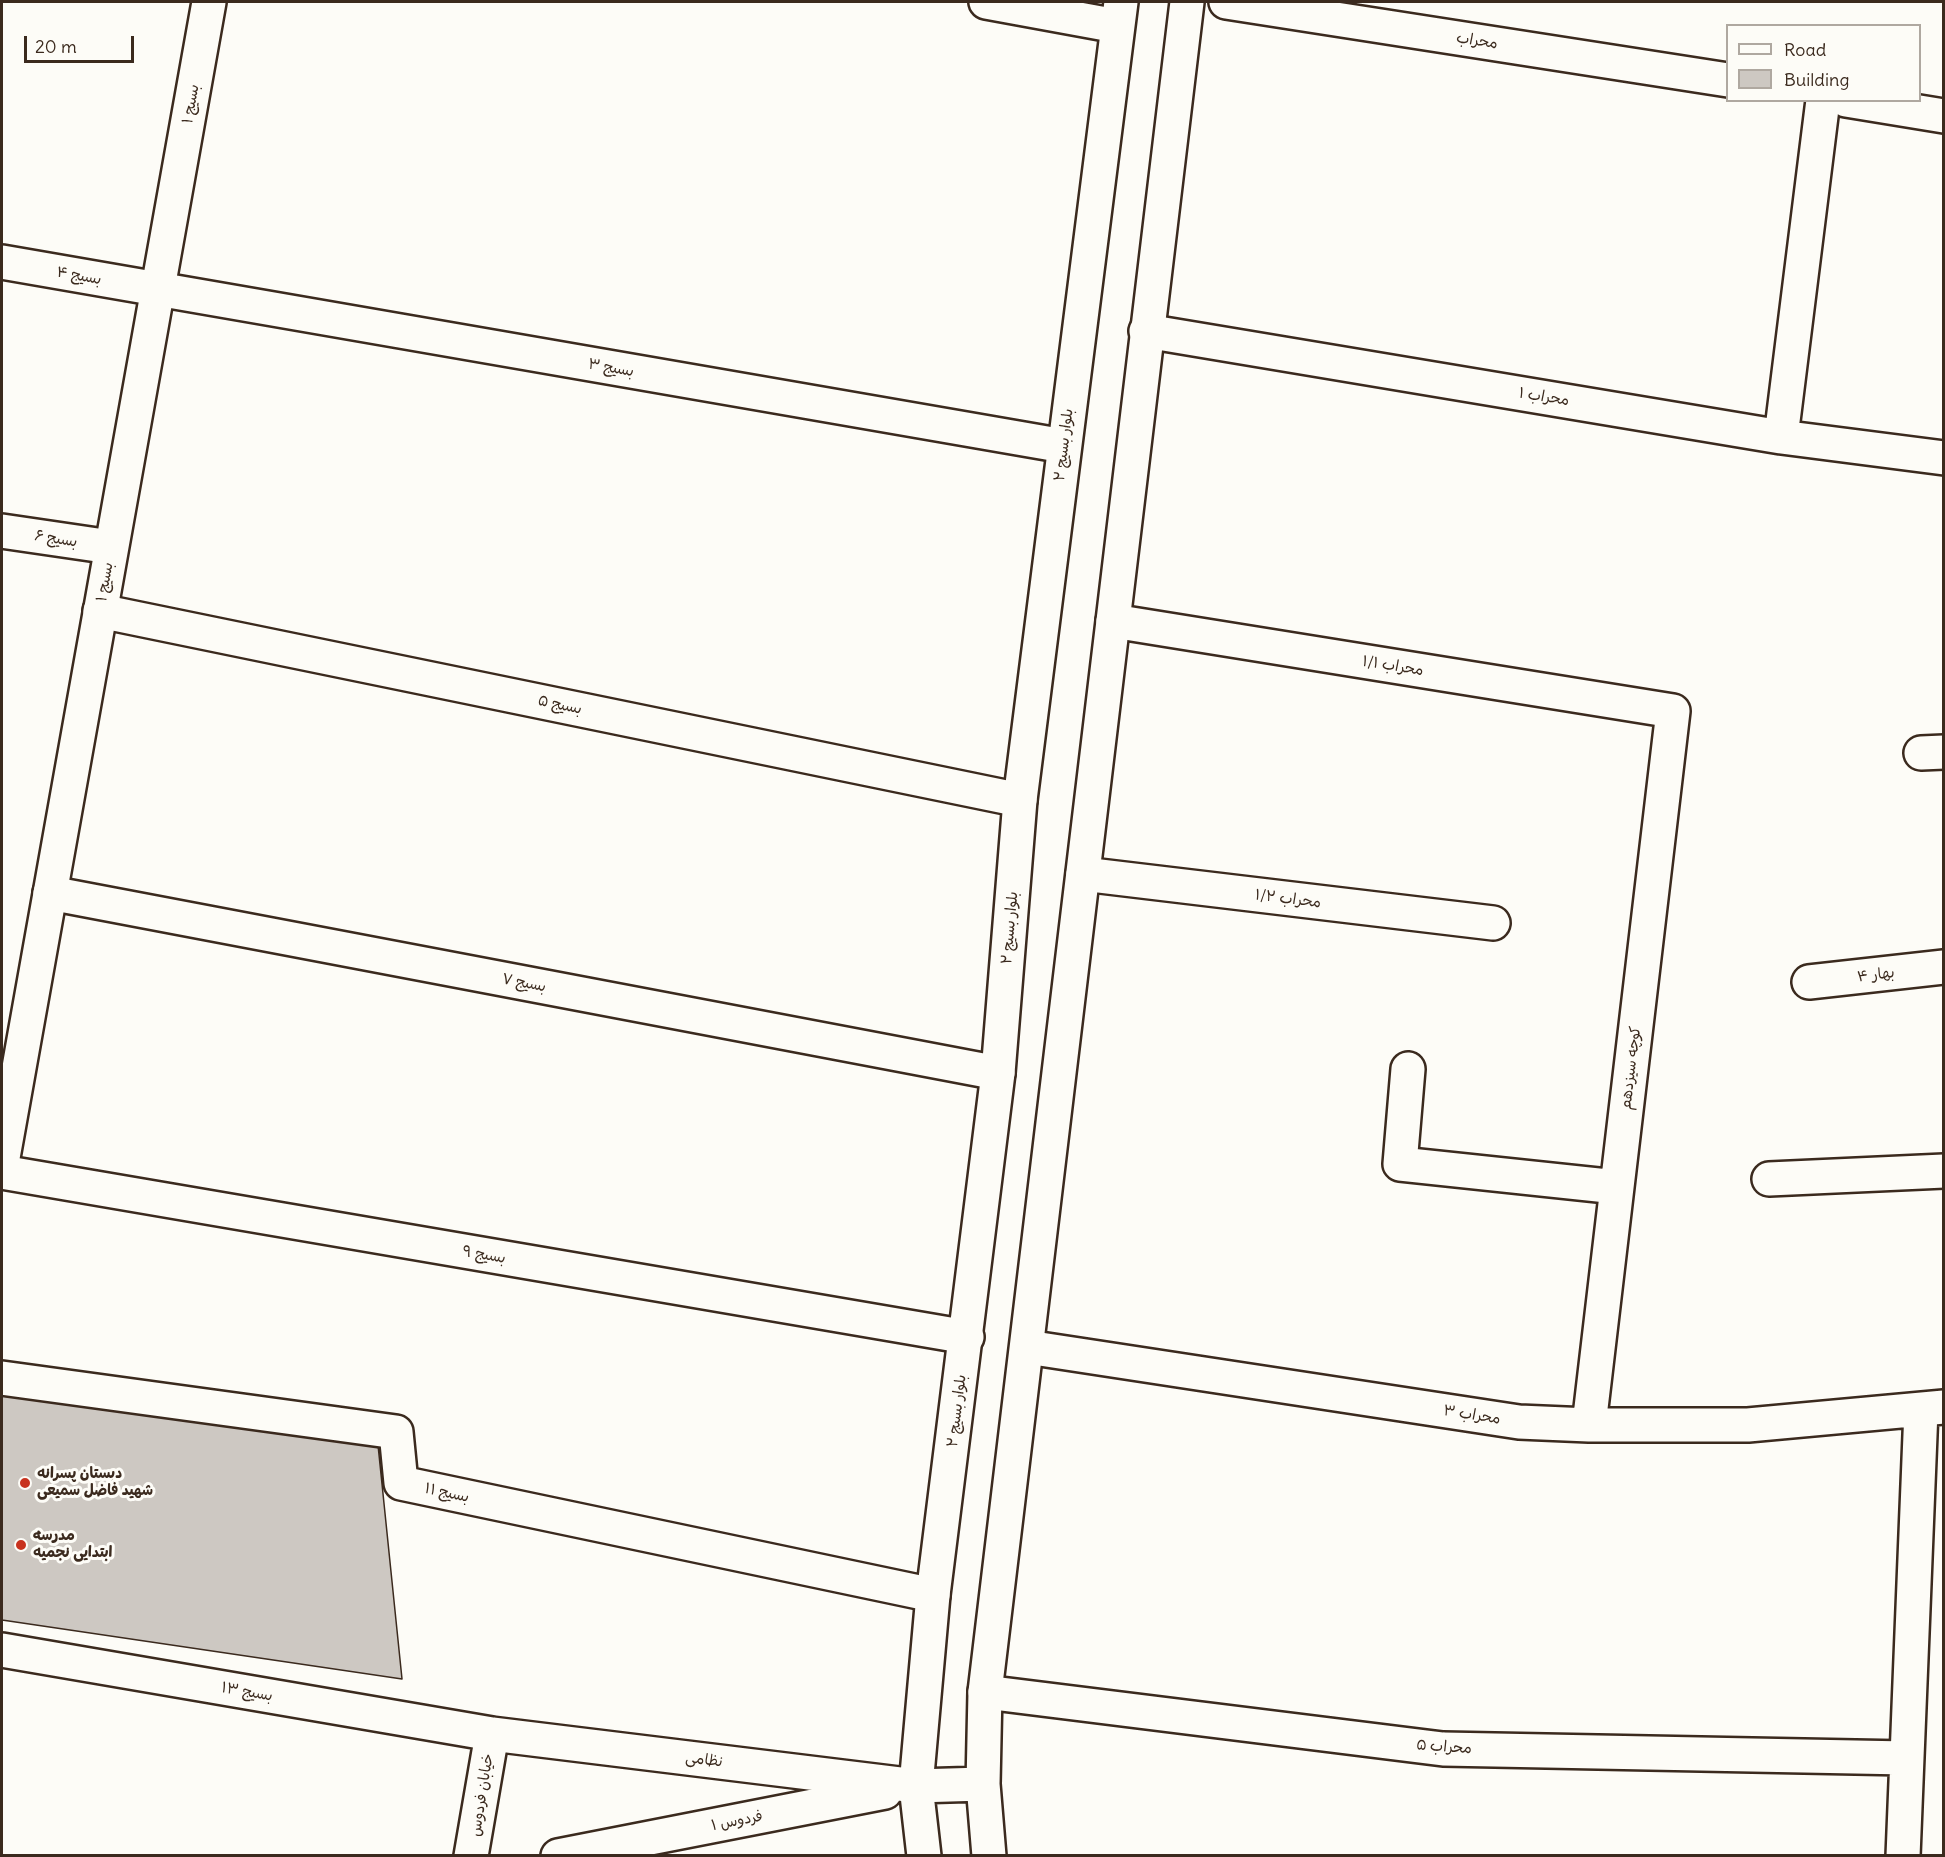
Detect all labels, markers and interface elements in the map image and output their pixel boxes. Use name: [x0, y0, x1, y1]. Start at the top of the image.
scale bar: [27, 24, 136, 62]
legend: [1726, 24, 1921, 102]
street label: محراب: [1455, 29, 1499, 53]
text: 20 m: [35, 35, 77, 58]
text: Road: [1784, 38, 1826, 61]
text: Building: [1784, 68, 1849, 91]
street label: بسیج ۱: [179, 83, 203, 125]
street label: ۴ بسیج: [55, 263, 103, 289]
street label: ۳ بسیج: [587, 355, 635, 381]
street label: محراب ۱: [1517, 384, 1571, 410]
street label: بلوار بسیج ۲: [1051, 408, 1077, 482]
street label: ۶ بسیج: [33, 527, 79, 551]
street label: بسیج ۱: [93, 561, 117, 603]
street label: محراب ۱/۱: [1361, 652, 1425, 680]
street label: ۵ بسیج: [536, 692, 584, 718]
street label: محراب ۱/۲: [1254, 886, 1322, 912]
street label: بلوار بسیج ۲: [998, 891, 1022, 965]
street label: بهار ۴: [1856, 964, 1896, 986]
street label: ۷ بسیج: [500, 970, 548, 996]
street label: کوچه سیزدهم: [1617, 1025, 1645, 1111]
street label: ۹ بسیج: [461, 1242, 507, 1268]
street label: بلوار بسیج ۲: [944, 1374, 970, 1448]
street label: محراب ۳: [1442, 1402, 1502, 1428]
place label: دبستان پسرانه شهید فاضل سمیعی: [37, 1465, 153, 1500]
marker: دبستان پسرانه شهید فاضل سمیعی: [18, 1476, 32, 1490]
street label: ۱۱ بسیج: [423, 1480, 471, 1506]
place label: مدرسه ابتدایی نجمیه: [33, 1527, 112, 1562]
marker: مدرسه ابتدایی نجمیه: [14, 1538, 28, 1552]
street label: ۱۳ بسیج: [220, 1679, 274, 1705]
street label: محراب ۵: [1416, 1736, 1472, 1758]
street label: نظامی: [684, 1749, 724, 1771]
street label: خیابان فردوس: [467, 1752, 497, 1838]
street label: فردوس ۱: [710, 1807, 764, 1835]

